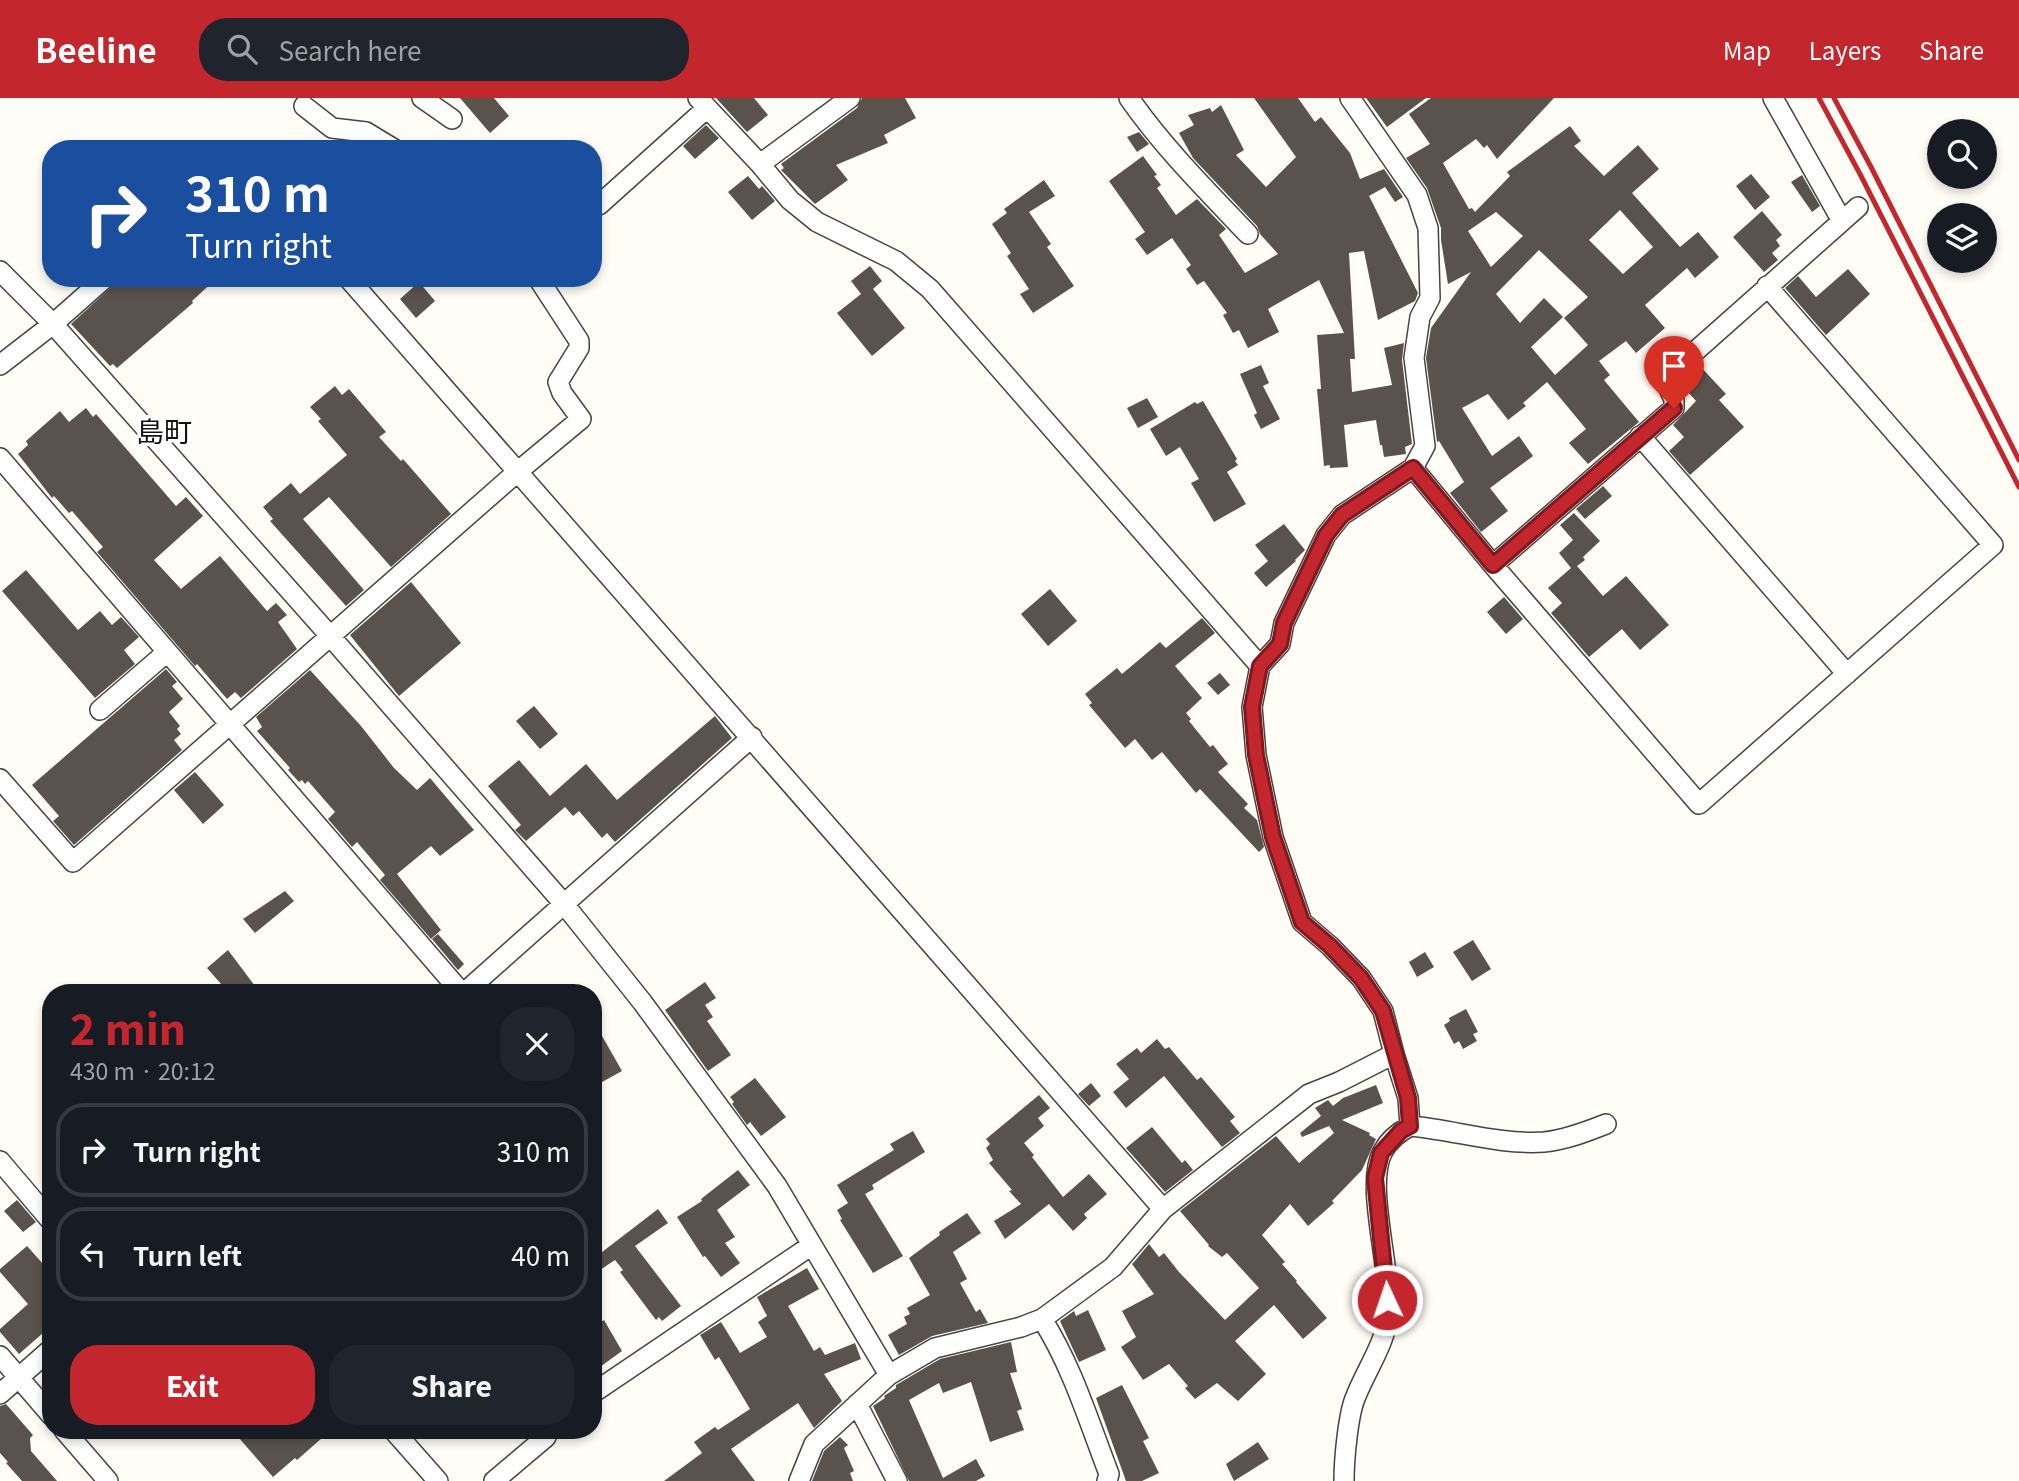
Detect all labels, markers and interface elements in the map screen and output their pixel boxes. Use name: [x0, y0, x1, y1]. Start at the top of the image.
search box: [199, 18, 689, 81]
text: Beeline: [35, 25, 157, 73]
icon: search: [223, 30, 261, 68]
text: Search here: [279, 31, 422, 68]
text: Map: [1723, 32, 1771, 67]
text: Layers: [1809, 32, 1881, 67]
text: Share: [1919, 32, 1984, 67]
map controls: [1927, 119, 1997, 273]
button: search: [1927, 119, 1997, 189]
text: 310 m: [185, 155, 330, 226]
icon: right: [70, 168, 161, 259]
button: layers: [1927, 203, 1997, 273]
text: Turn right: [185, 221, 332, 267]
pin: [1644, 336, 1704, 408]
icon: arrive: [1655, 347, 1693, 385]
district label: 島町: [136, 410, 192, 450]
text: 2 min: [70, 996, 186, 1057]
button: close: [500, 1007, 574, 1081]
text: 430 m · 20:12: [70, 1053, 215, 1087]
icon: right: [74, 1131, 112, 1169]
text: Turn right: [133, 1132, 261, 1169]
text: 310 m: [497, 1132, 570, 1169]
icon: left: [74, 1235, 112, 1273]
text: Turn left: [133, 1236, 242, 1273]
text: 40 m: [511, 1236, 570, 1273]
position arrow: [1350, 1263, 1424, 1337]
button: Exit: [70, 1345, 315, 1425]
button: Share: [329, 1345, 574, 1425]

